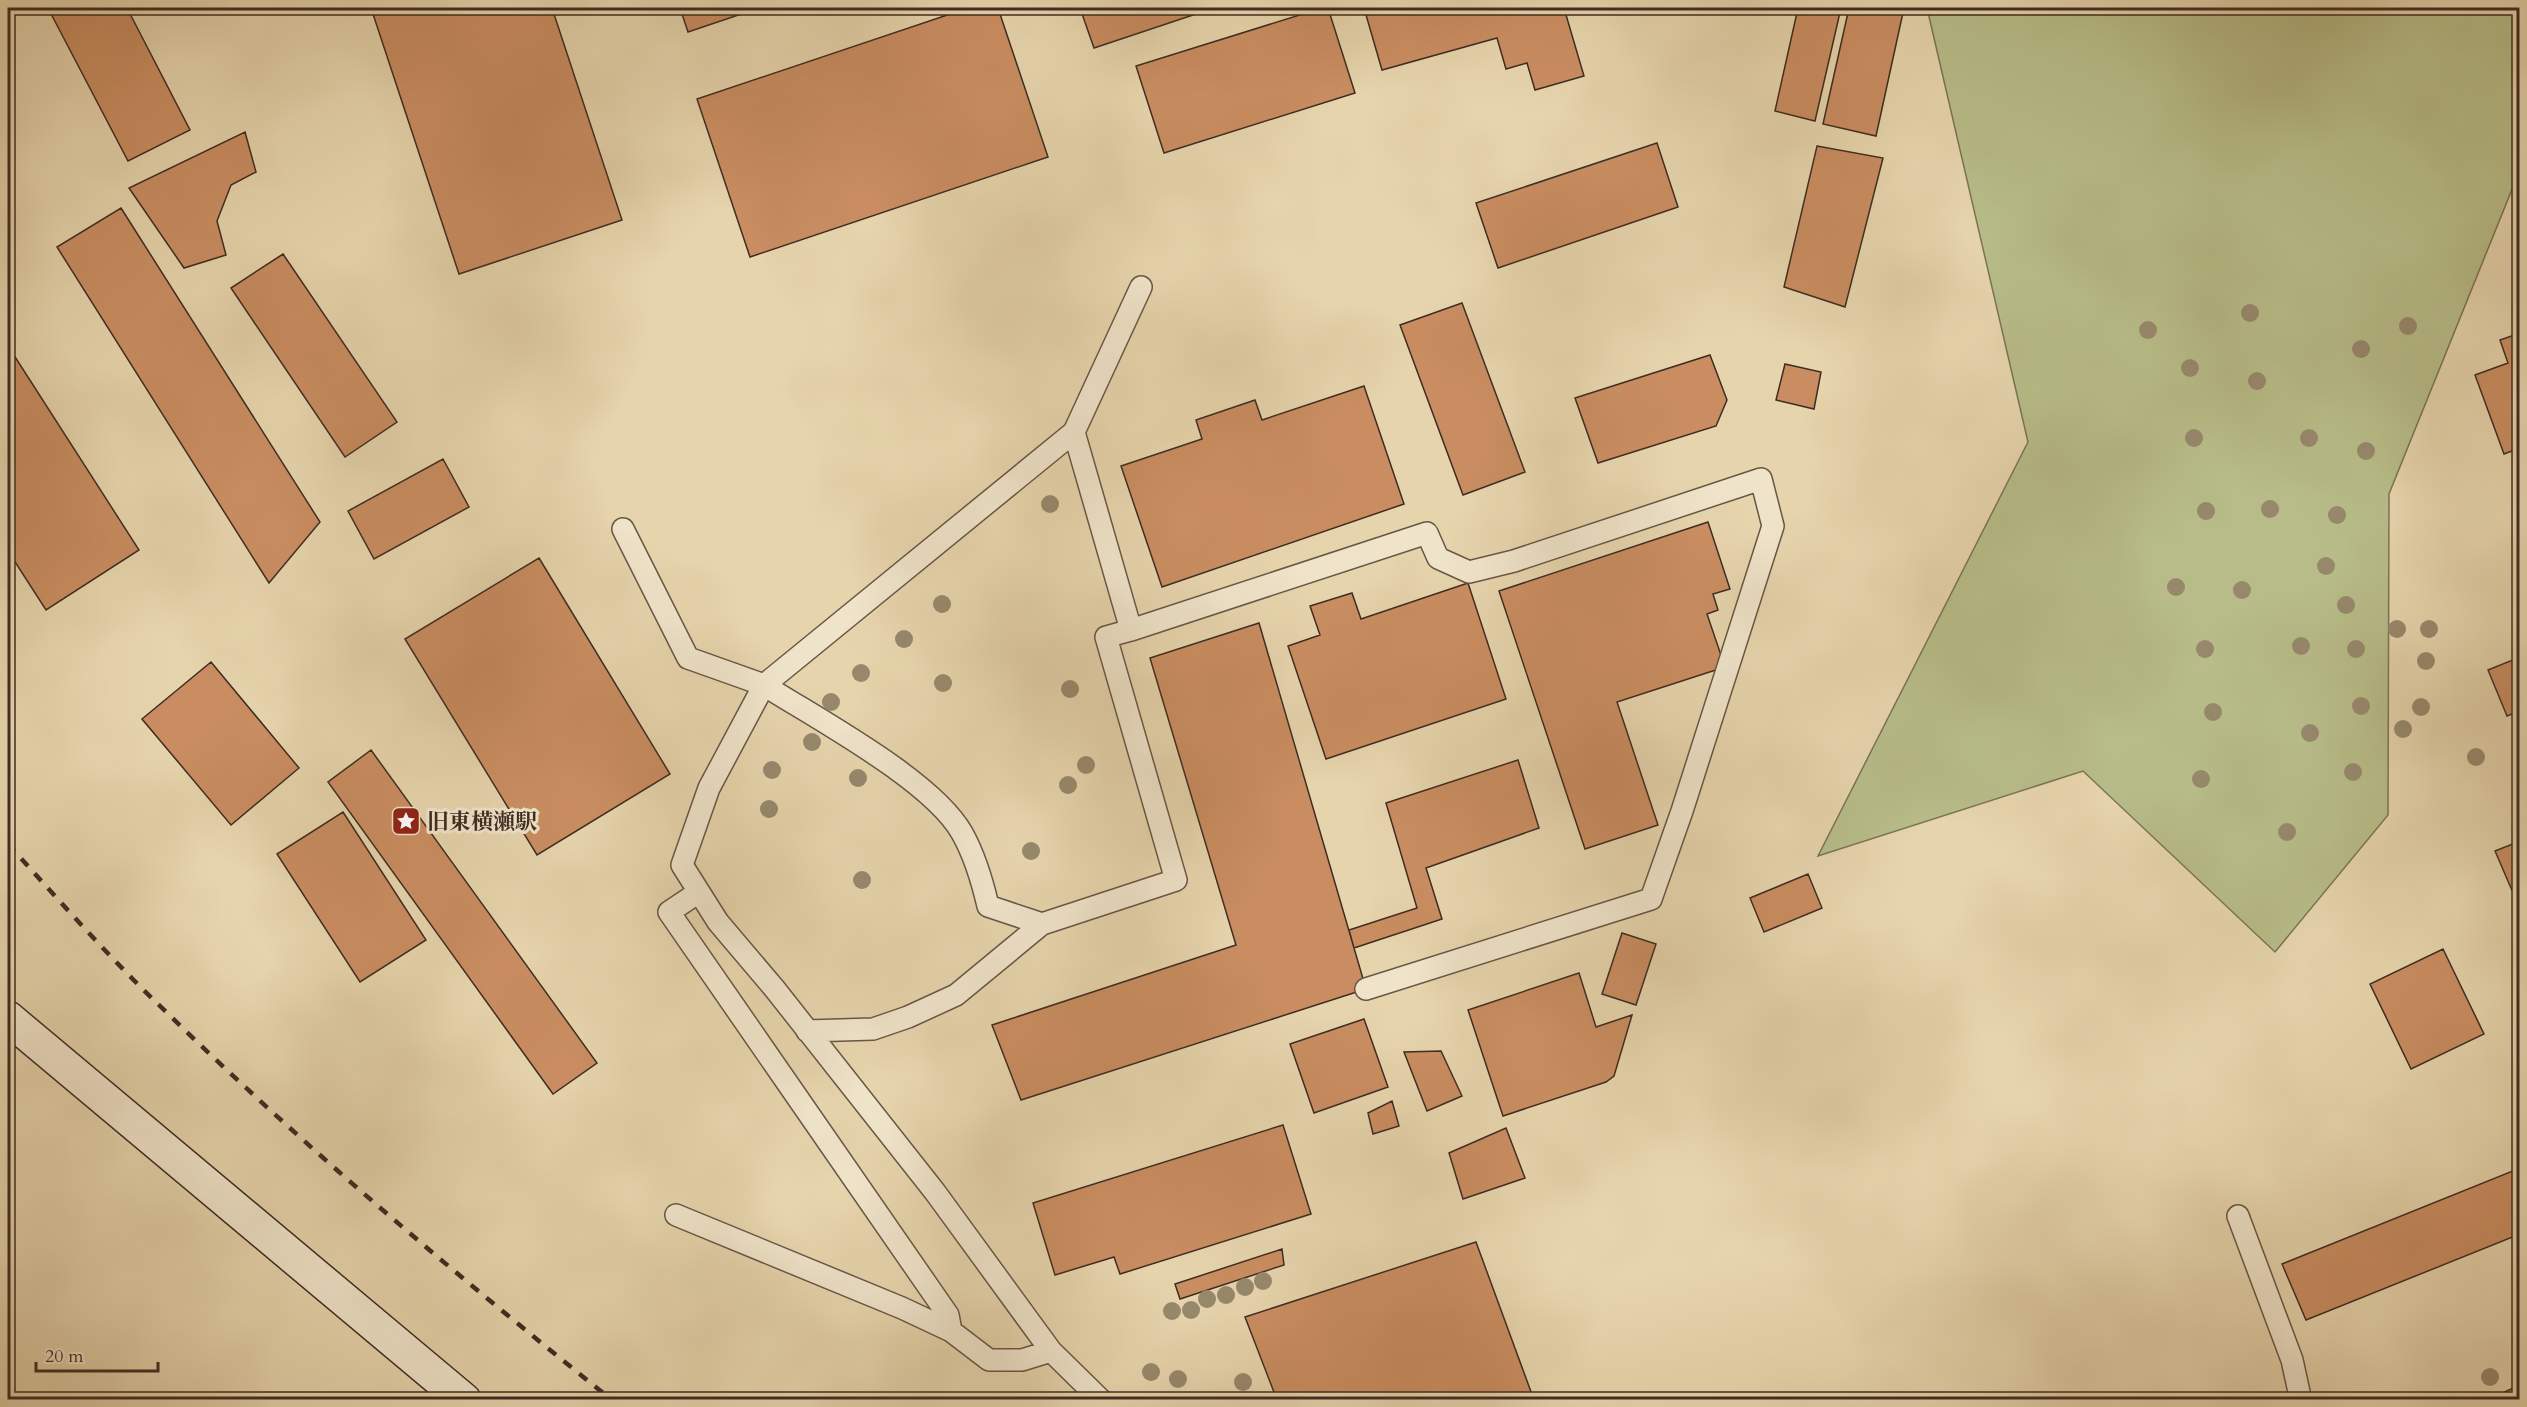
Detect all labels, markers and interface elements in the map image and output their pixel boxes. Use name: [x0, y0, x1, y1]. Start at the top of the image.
place icon: 旧東横瀬駅: [390, 805, 422, 837]
place label: 旧東横瀬駅: [427, 807, 537, 837]
scale bar: [36, 1335, 158, 1373]
text: 20 m: [45, 1344, 84, 1369]

